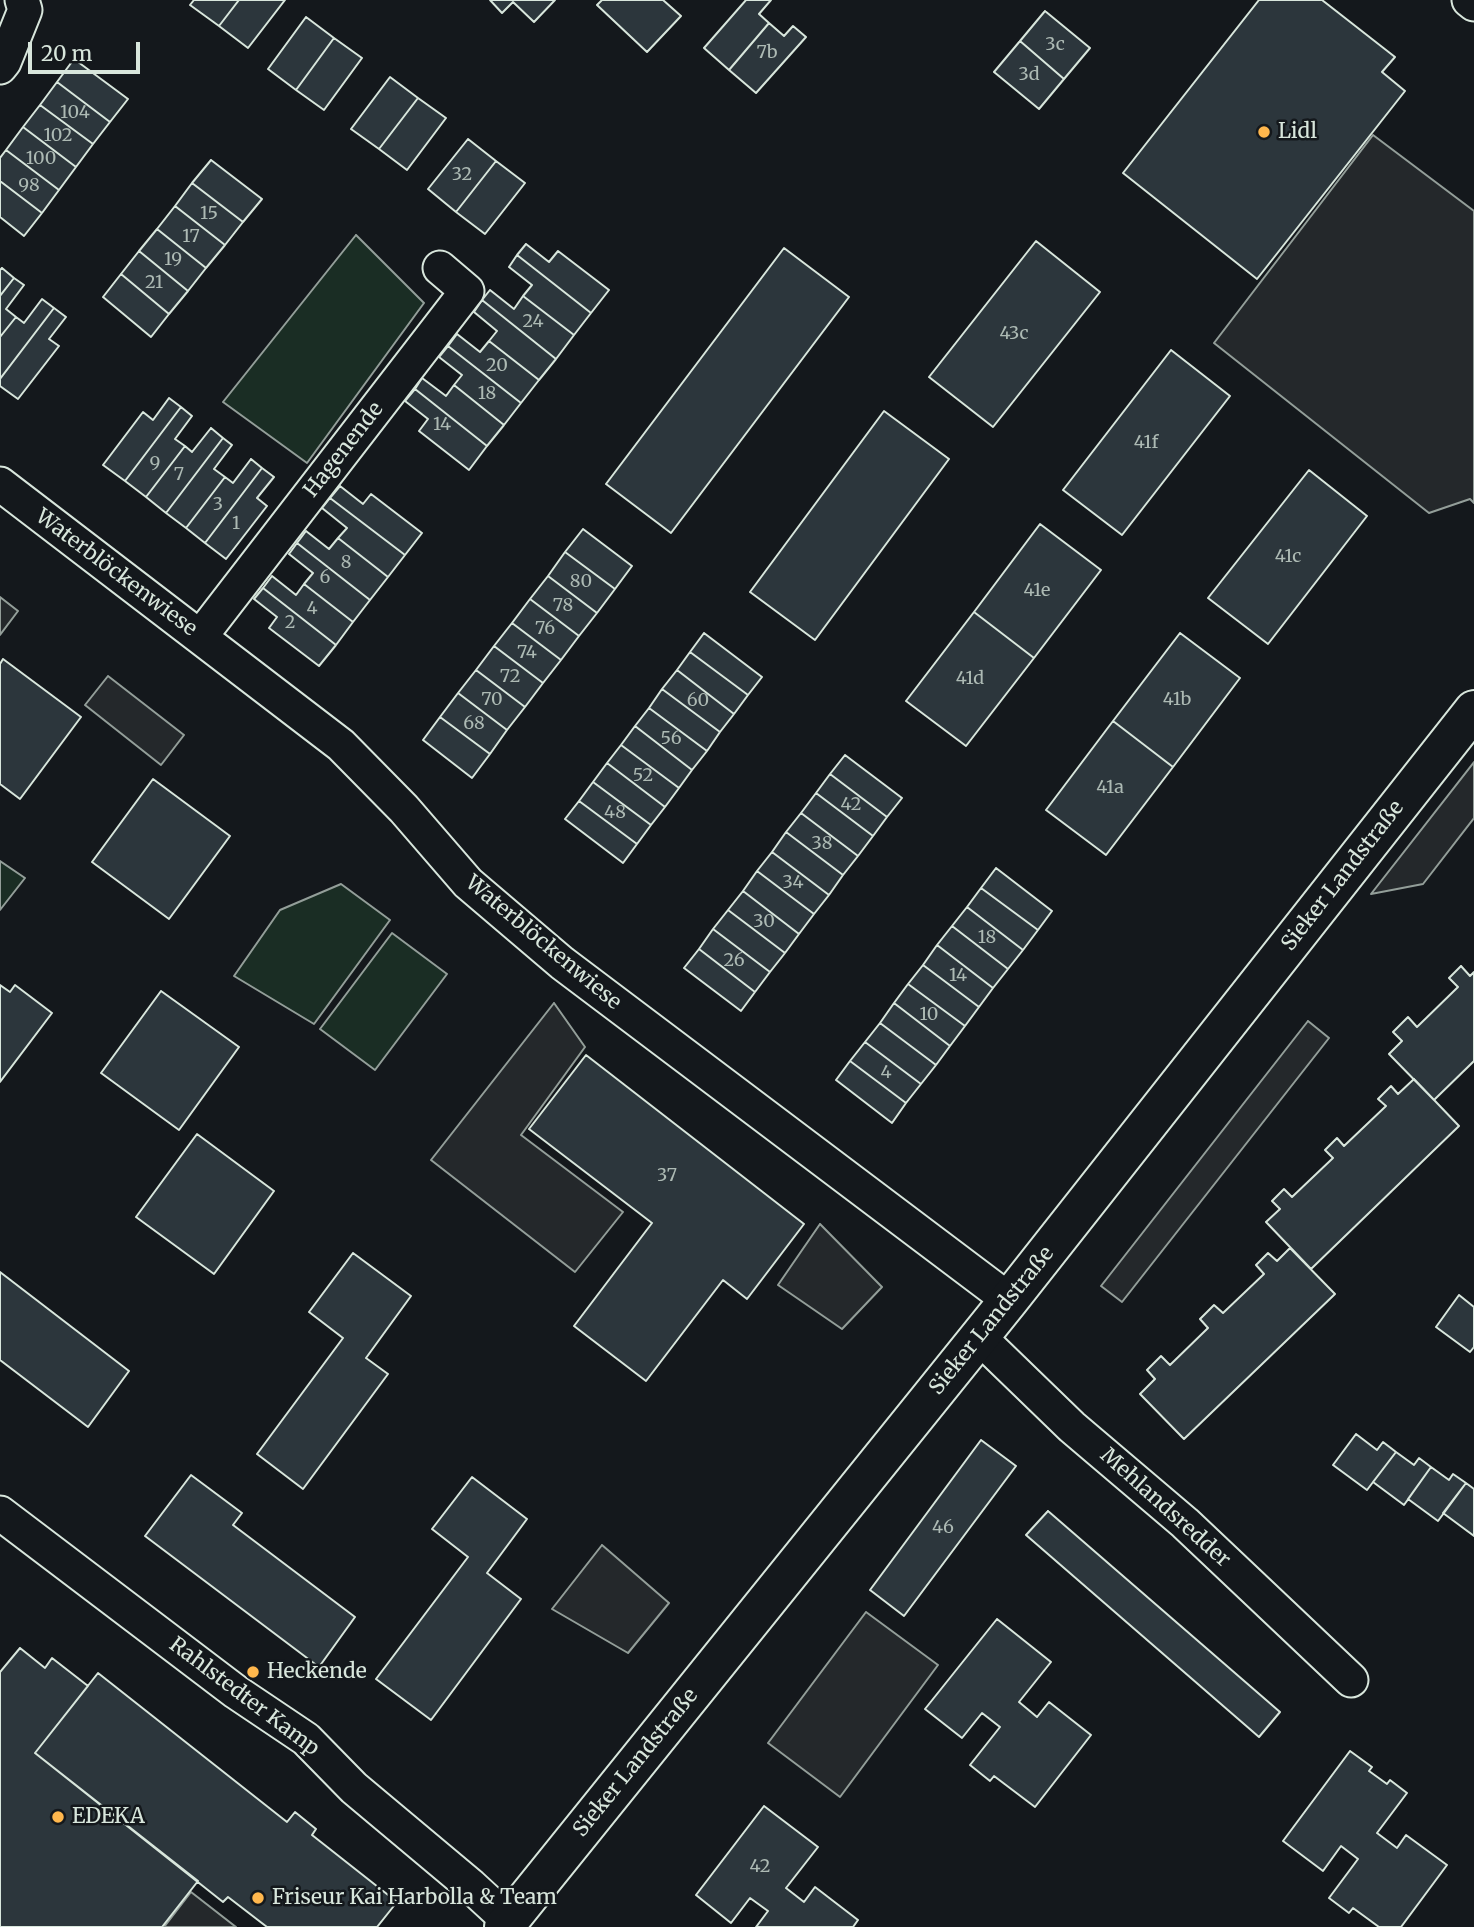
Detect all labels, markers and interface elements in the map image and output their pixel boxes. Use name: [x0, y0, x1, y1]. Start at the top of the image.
scale bar: [32, 28, 144, 72]
house number: 3c: [1045, 34, 1065, 56]
text: 20 m: [41, 40, 92, 67]
house number: 7b: [756, 42, 778, 64]
house number: 3d: [1018, 64, 1040, 86]
house number: 104: [60, 102, 90, 124]
place label: Lidl: [1278, 119, 1317, 145]
marker: Lidl: [1256, 124, 1272, 140]
house number: 102: [43, 125, 73, 147]
house number: 100: [26, 148, 56, 170]
house number: 32: [452, 164, 472, 186]
house number: 98: [18, 175, 40, 197]
house number: 15: [200, 203, 218, 225]
house number: 17: [182, 226, 200, 248]
house number: 19: [164, 249, 182, 271]
house number: 21: [145, 272, 163, 294]
house number: 24: [522, 311, 544, 333]
house number: 43c: [999, 323, 1029, 345]
house number: 20: [486, 355, 508, 377]
house number: 18: [478, 383, 496, 405]
street label: Hagenende: [299, 397, 389, 503]
house number: 14: [433, 414, 451, 436]
house number: 41f: [1134, 432, 1158, 454]
house number: 9: [150, 453, 160, 475]
house number: 7: [174, 464, 184, 486]
house number: 3: [213, 494, 223, 516]
street label: Waterblöckenwiese: [30, 504, 202, 642]
house number: 1: [232, 513, 240, 535]
house number: 41c: [1275, 546, 1301, 568]
house number: 8: [341, 552, 351, 574]
house number: 6: [320, 567, 330, 589]
house number: 80: [570, 571, 592, 593]
house number: 41e: [1024, 580, 1050, 602]
house number: 78: [553, 595, 573, 617]
house number: 4: [306, 598, 318, 620]
house number: 2: [285, 612, 295, 634]
house number: 76: [535, 618, 555, 640]
house number: 74: [517, 642, 537, 664]
house number: 72: [500, 666, 520, 688]
house number: 41d: [956, 668, 984, 690]
house number: 70: [481, 689, 503, 711]
house number: 41b: [1163, 689, 1191, 711]
house number: 60: [687, 690, 709, 712]
house number: 68: [463, 713, 485, 735]
house number: 56: [660, 728, 682, 750]
house number: 52: [633, 765, 653, 787]
house number: 41a: [1096, 777, 1124, 799]
house number: 42: [841, 794, 861, 816]
street label: Sieker Landstraße: [1277, 796, 1409, 956]
house number: 48: [604, 802, 626, 824]
house number: 38: [812, 833, 832, 855]
street label: Waterblöckenwiese: [460, 871, 626, 1015]
house number: 34: [782, 872, 804, 894]
house number: 30: [753, 911, 775, 933]
house number: 18: [978, 927, 996, 949]
house number: 26: [723, 950, 745, 972]
house number: 14: [949, 965, 967, 987]
house number: 10: [920, 1004, 938, 1026]
house number: 4: [880, 1062, 892, 1084]
house number: 37: [657, 1165, 677, 1187]
street label: Sieker Landstraße: [924, 1242, 1060, 1400]
street label: Mehlandsredder: [1095, 1443, 1235, 1573]
house number: 46: [932, 1517, 954, 1539]
street label: Rahlstedter Kamp: [164, 1632, 324, 1762]
place label: Heckende: [267, 1659, 367, 1685]
marker: Heckende: [245, 1664, 261, 1680]
street label: Sieker Landstraße: [568, 1684, 704, 1842]
place label: EDEKA: [72, 1804, 145, 1830]
marker: EDEKA: [50, 1809, 66, 1825]
house number: 42: [750, 1856, 770, 1878]
place label: Friseur Kai Harbolla & Team: [272, 1885, 557, 1911]
marker: Friseur Kai Harbolla & Team: [250, 1890, 266, 1906]

